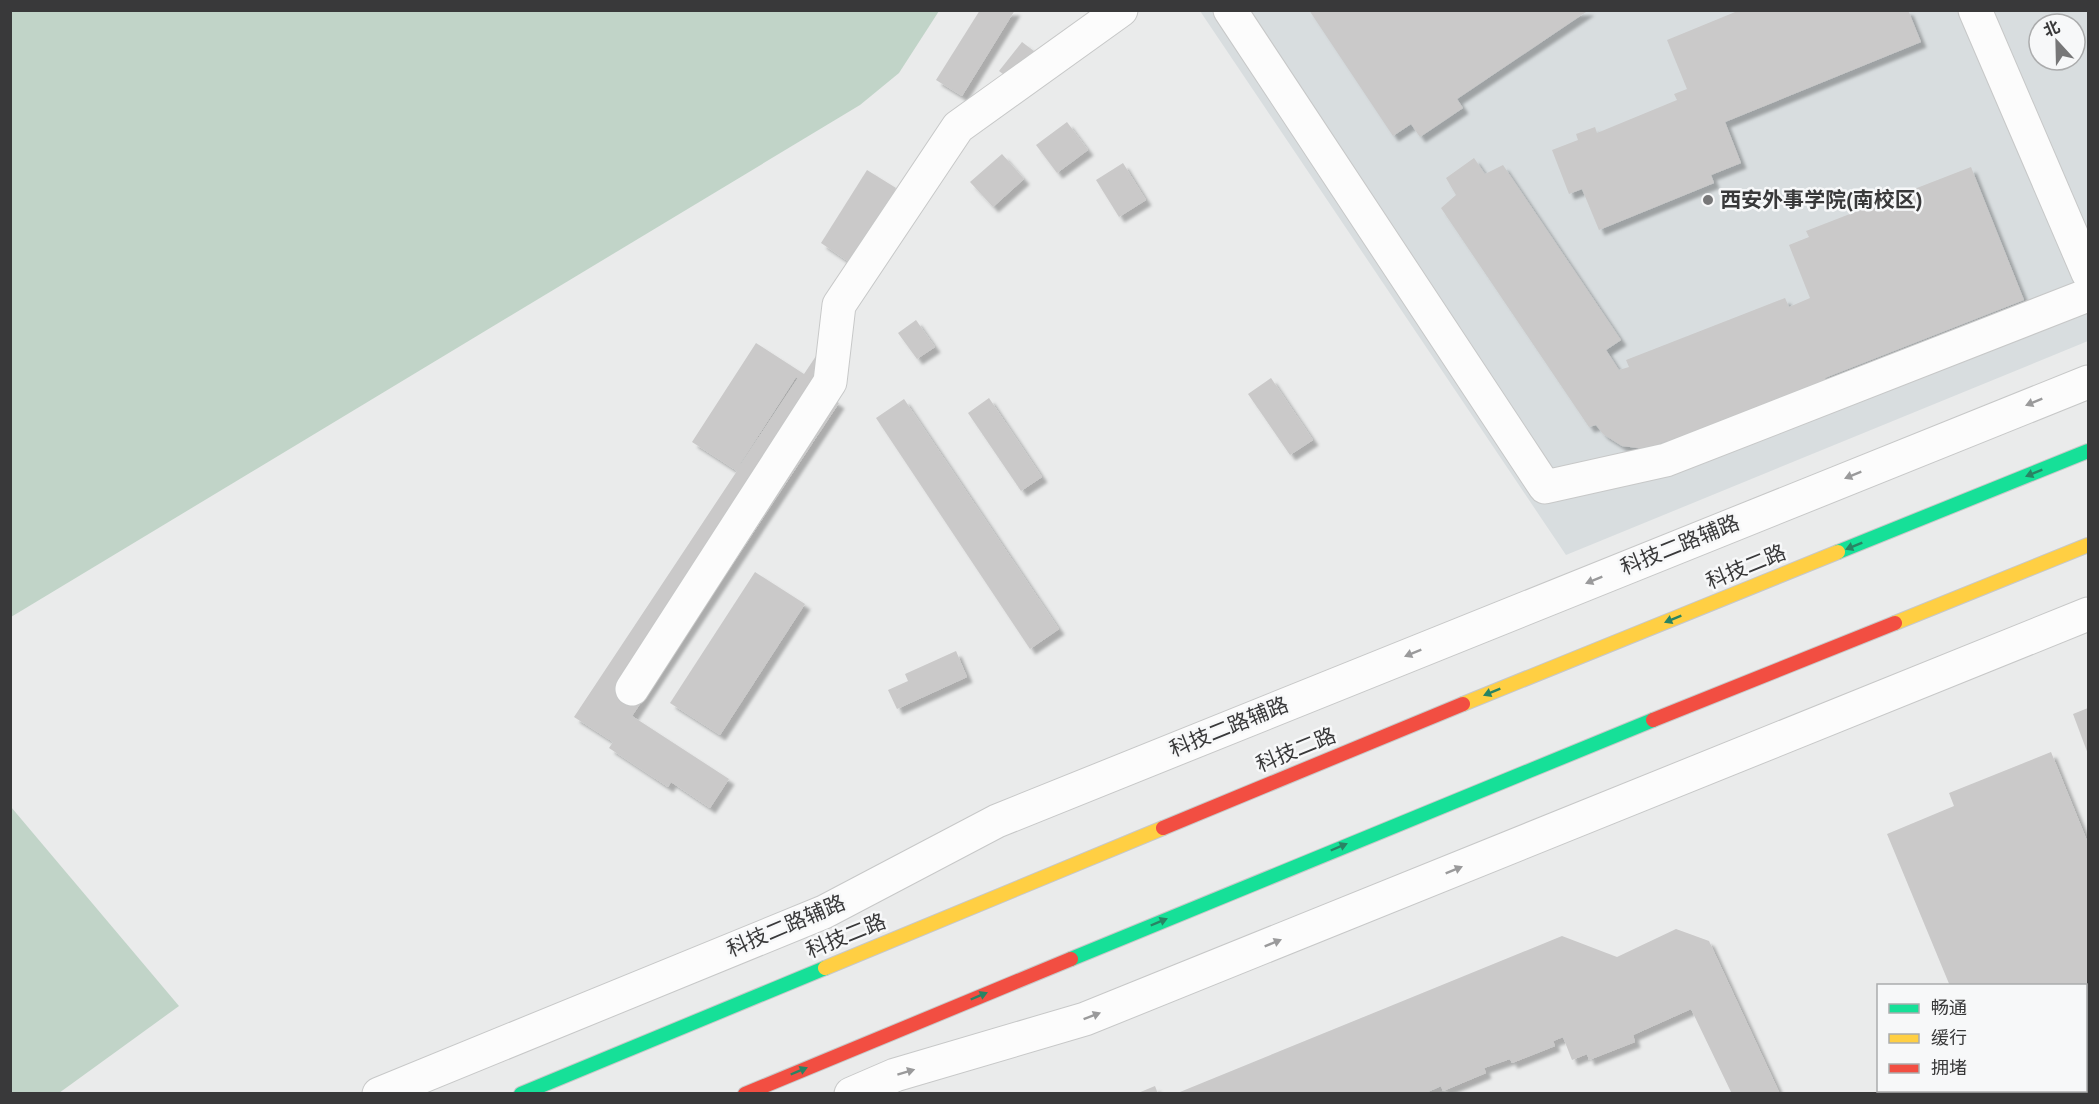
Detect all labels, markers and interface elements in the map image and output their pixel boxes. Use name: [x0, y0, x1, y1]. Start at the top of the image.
north arrow: [2027, 12, 2087, 72]
text: 北: [2040, 16, 2063, 40]
place label: 西安外事学院(南校区): [1720, 186, 1923, 213]
marker: 西安外事学院(南校区): [1701, 193, 1715, 207]
one-way arrow: [2024, 397, 2042, 407]
one-way arrow: [2025, 468, 2043, 478]
one-way arrow: [1844, 471, 1862, 480]
street label: 科技二路辅路: [1616, 508, 1743, 581]
street label: 科技二路: [1702, 538, 1790, 595]
one-way arrow: [1844, 541, 1862, 551]
one-way arrow: [1585, 576, 1603, 585]
one-way arrow: [1664, 615, 1682, 624]
one-way arrow: [1404, 648, 1422, 658]
one-way arrow: [1483, 688, 1501, 697]
street label: 科技二路辅路: [1165, 690, 1292, 763]
street label: 科技二路: [1252, 721, 1340, 778]
one-way arrow: [1330, 842, 1348, 851]
one-way arrow: [1445, 865, 1463, 874]
street label: 科技二路辅路: [723, 890, 849, 962]
street label: 科技二路: [802, 909, 890, 963]
one-way arrow: [1150, 917, 1168, 926]
one-way arrow: [1264, 938, 1282, 947]
legend: [1877, 984, 2087, 1092]
one-way arrow: [970, 991, 988, 1001]
text: 畅通: [1931, 996, 1967, 1019]
one-way arrow: [1083, 1011, 1101, 1020]
text: 缓行: [1931, 1026, 1967, 1049]
text: 拥堵: [1931, 1056, 1967, 1079]
one-way arrow: [790, 1066, 808, 1076]
one-way arrow: [897, 1067, 915, 1076]

